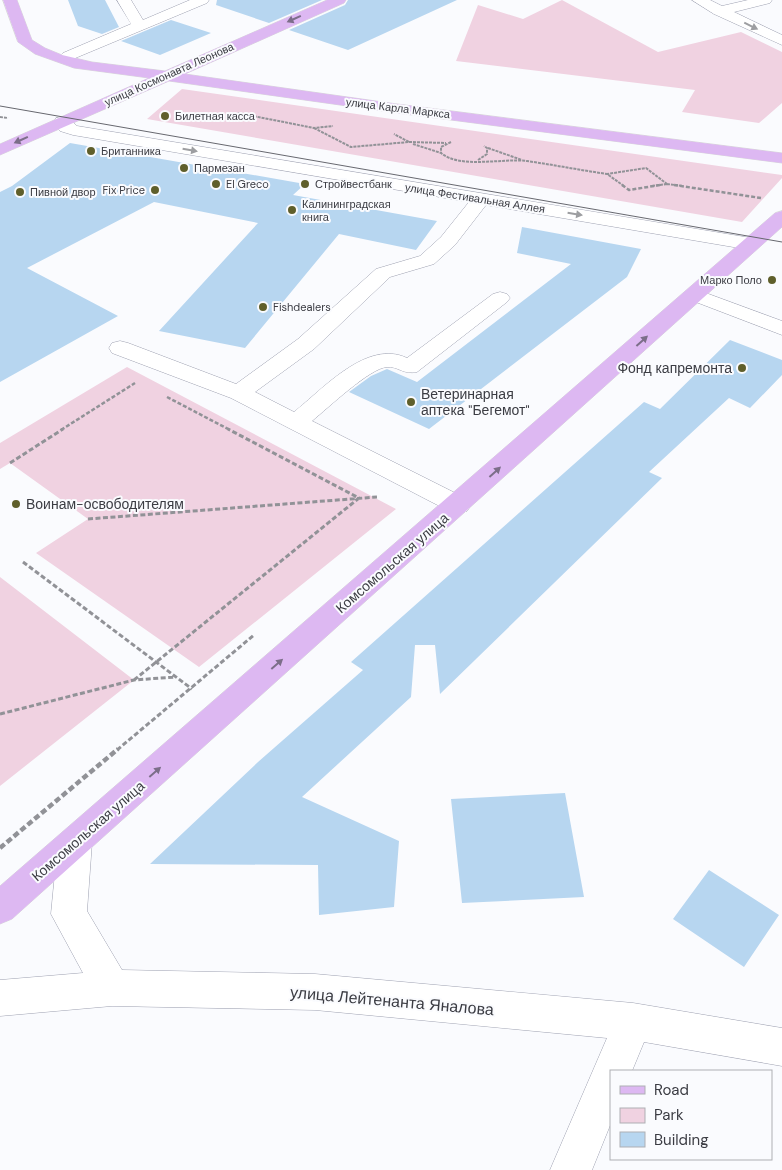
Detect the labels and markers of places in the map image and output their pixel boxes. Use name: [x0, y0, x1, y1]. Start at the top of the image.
place label: Билетная касса: [175, 109, 256, 123]
marker: Билетная касса: [159, 110, 171, 122]
place label: Британника: [101, 144, 162, 158]
marker: Британника: [85, 145, 97, 157]
place label: Пармезан: [194, 161, 245, 175]
marker: Пармезан: [178, 162, 190, 174]
place label: El Greco: [226, 177, 269, 191]
place label: Стройвестбанк: [315, 177, 392, 191]
marker: El Greco: [210, 178, 222, 190]
marker: Стройвестбанк: [299, 178, 311, 190]
place label: Fix Price: [102, 183, 145, 197]
marker: Fix Price: [149, 184, 161, 196]
place label: Пивной двор: [30, 185, 96, 199]
marker: Пивной двор: [14, 186, 26, 198]
place label: Калининградская книга: [302, 197, 391, 224]
marker: Калининградская книга: [286, 204, 298, 216]
place label: Марко Поло: [700, 273, 762, 287]
marker: Марко Поло: [766, 274, 778, 286]
place label: Fishdealers: [273, 300, 331, 314]
marker: Fishdealers: [257, 301, 269, 313]
place label: Фонд капремонта: [617, 359, 732, 377]
marker: Фонд капремонта: [736, 362, 748, 374]
place label: Ветеринарная аптека "Бегемот": [421, 385, 530, 419]
marker: Ветеринарная аптека "Бегемот": [405, 396, 417, 408]
place label: Воинам-освободителям: [26, 495, 184, 513]
marker: Воинам-освободителям: [10, 498, 22, 510]

